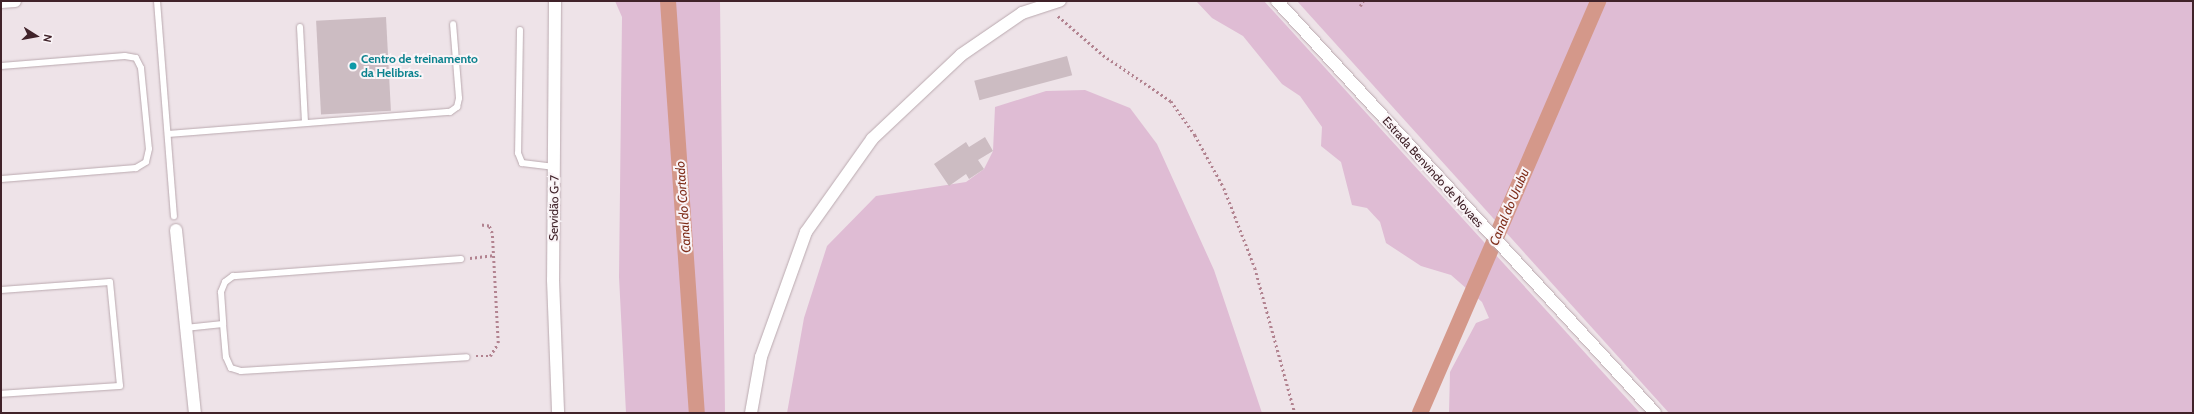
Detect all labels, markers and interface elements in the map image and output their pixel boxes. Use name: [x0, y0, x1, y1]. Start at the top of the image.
north arrow: [16, 16, 56, 56]
text: N: [40, 33, 55, 43]
place label: Centro de treinamento da Helibras.: [361, 52, 478, 80]
marker: Centro de treinamento da Helibras.: [348, 61, 358, 71]
street label: Estrada Benvindo de Novaes: [1379, 114, 1487, 230]
water label: Canal do Cortado: [672, 161, 694, 253]
water label: Canal do Urubu: [1486, 166, 1532, 248]
street label: Servidão G-7: [546, 175, 562, 241]

